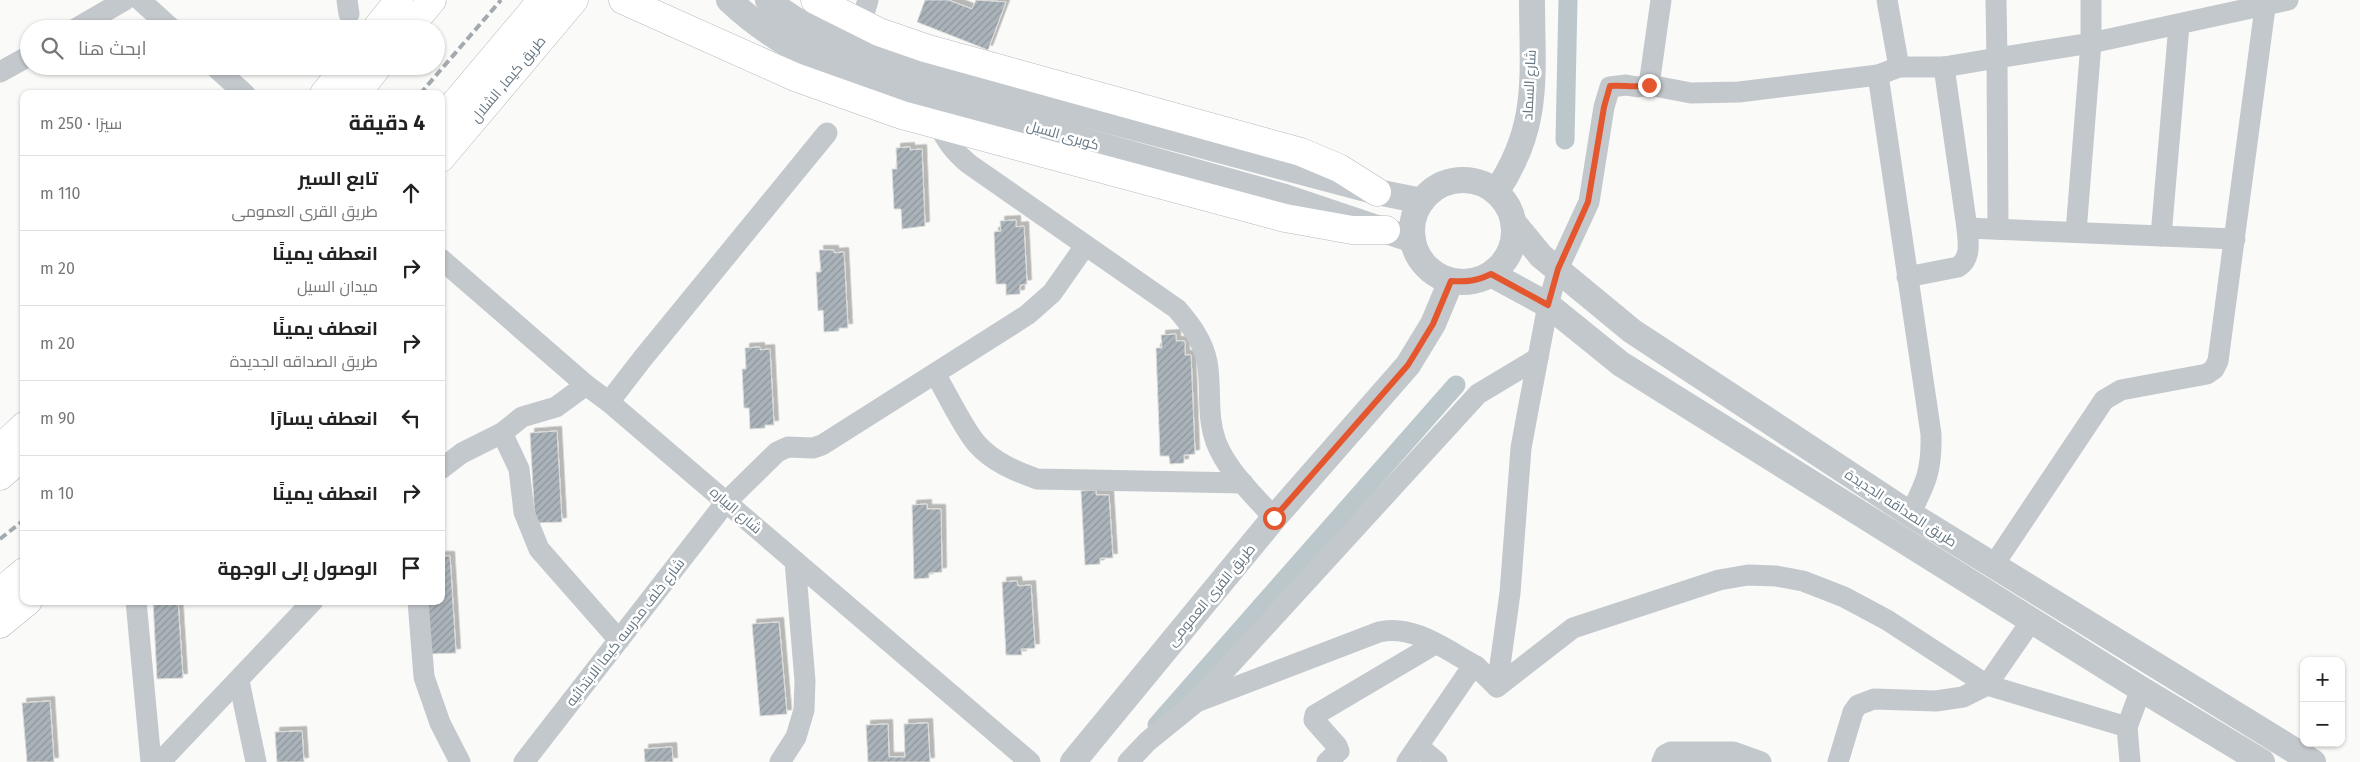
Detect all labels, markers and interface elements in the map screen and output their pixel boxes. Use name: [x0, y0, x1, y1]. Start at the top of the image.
search box: [20, 20, 445, 75]
street label: طريق كيما, الشلال: [467, 33, 549, 126]
icon: search: [38, 34, 66, 62]
text: ابحث هنا: [78, 37, 147, 60]
street label: شارع السماد: [1519, 49, 1540, 121]
route end: [1638, 74, 1661, 97]
text: 4 دقيقة: [349, 110, 425, 136]
text: سيرًا · 250 m: [40, 114, 122, 133]
street label: كوبرى السيل: [1025, 117, 1101, 154]
text: تابع السير: [298, 167, 378, 190]
icon: ahead: [397, 179, 425, 207]
text: 110 m: [40, 184, 81, 203]
text: طريق القرى العمومى: [232, 202, 378, 221]
text: انعطف يمينًا: [272, 242, 378, 265]
icon: right: [397, 254, 425, 282]
text: 20 m: [40, 259, 75, 278]
text: ميدان السيل: [297, 277, 378, 296]
text: انعطف يمينًا: [272, 317, 378, 340]
icon: right: [397, 329, 425, 357]
text: 20 m: [40, 334, 75, 353]
text: طريق الصداقه الجديدة: [230, 352, 378, 371]
icon: left: [397, 404, 425, 432]
text: انعطف يسارًا: [270, 407, 378, 430]
text: 90 m: [40, 409, 75, 428]
street label: طريق الصداقه الجديدة: [1842, 466, 1960, 551]
icon: right: [397, 479, 425, 507]
text: انعطف يمينًا: [272, 482, 378, 505]
street label: شارع البياره: [706, 483, 765, 537]
text: 10 m: [40, 484, 74, 503]
route start: [1263, 507, 1286, 530]
street label: طريق القرى العمومى: [1164, 541, 1259, 650]
icon: arrive: [397, 554, 425, 582]
street label: شارع خلف مدرسه كيما الابتدائيه: [562, 555, 688, 710]
text: الوصول إلى الوجهة: [218, 557, 378, 580]
map controls: [2300, 657, 2345, 747]
button: +: [2300, 657, 2345, 702]
button: −: [2300, 702, 2345, 747]

